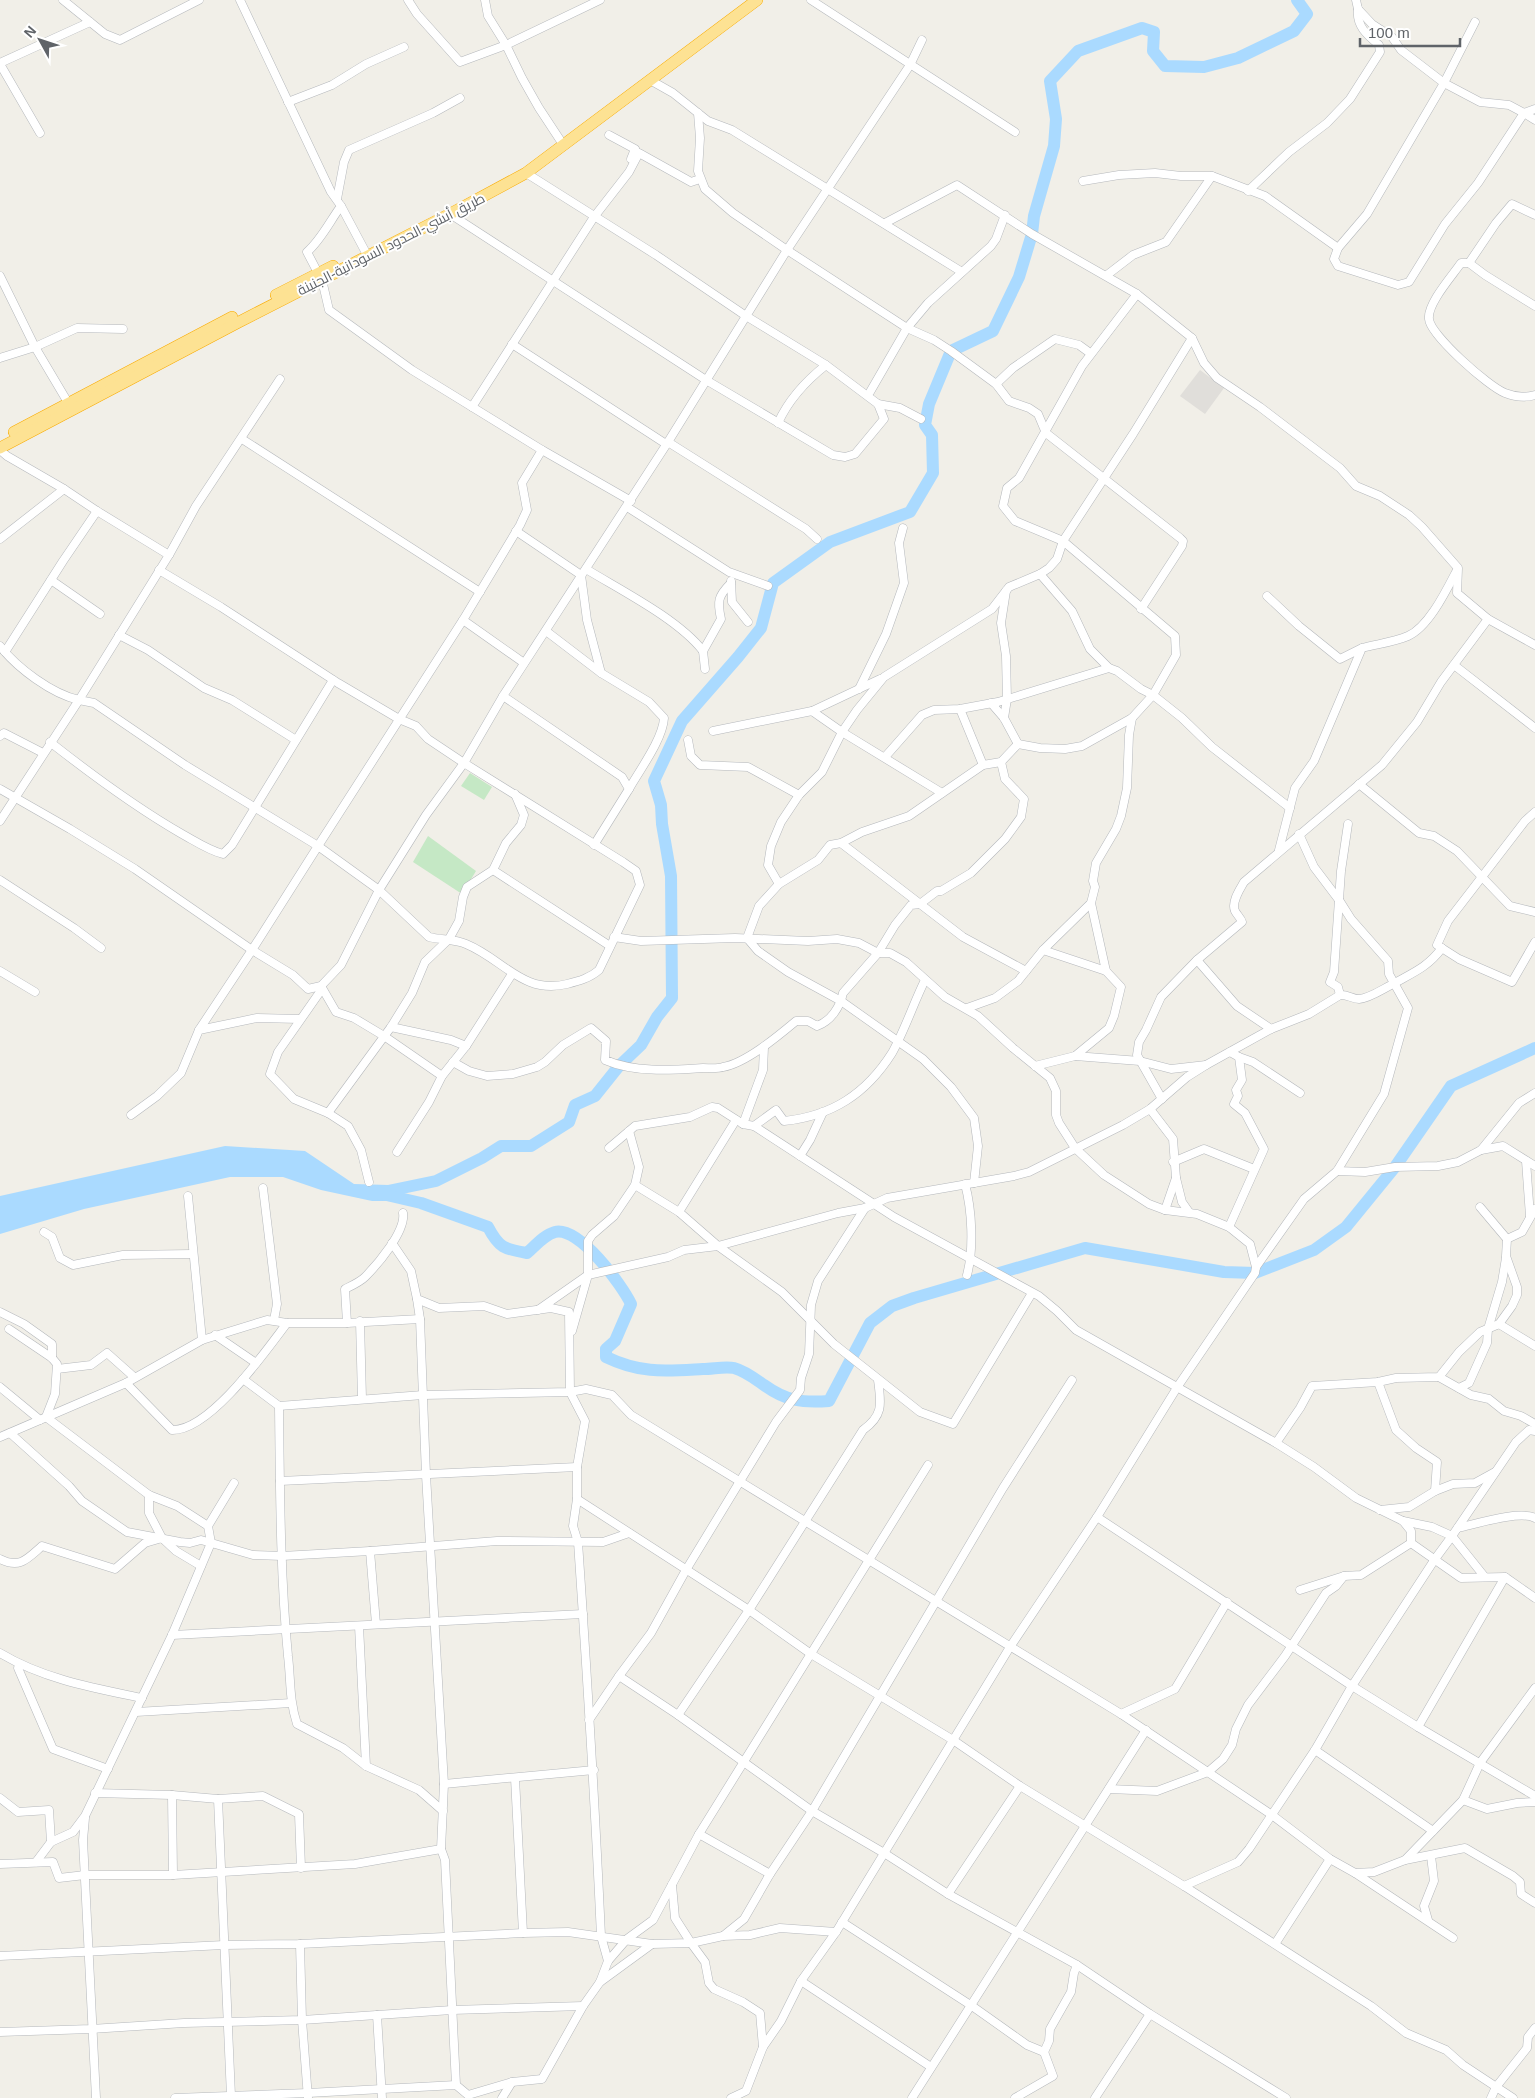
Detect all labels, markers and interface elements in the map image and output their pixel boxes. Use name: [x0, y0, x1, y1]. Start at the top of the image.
north arrow: [15, 15, 65, 65]
scale bar: [1360, 15, 1460, 47]
text: N: [21, 23, 39, 41]
text: 100 m: [1368, 24, 1410, 41]
street label: طريق أبشي-الحدود السودانية-الجنينة: [294, 189, 489, 301]

